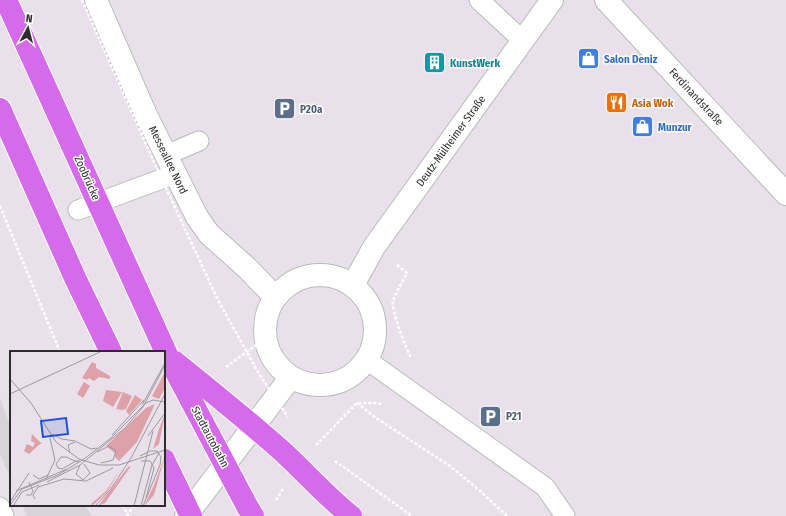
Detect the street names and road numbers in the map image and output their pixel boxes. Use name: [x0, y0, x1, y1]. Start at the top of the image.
street label: Ferdinandstraße: [666, 66, 726, 128]
street label: Deutz-Mülheimer Straße: [414, 93, 488, 189]
street label: Messeallee Nord: [146, 124, 190, 196]
street label: Zoobrücke: [71, 154, 103, 202]
street label: Stadtautobahn: [189, 404, 231, 470]

